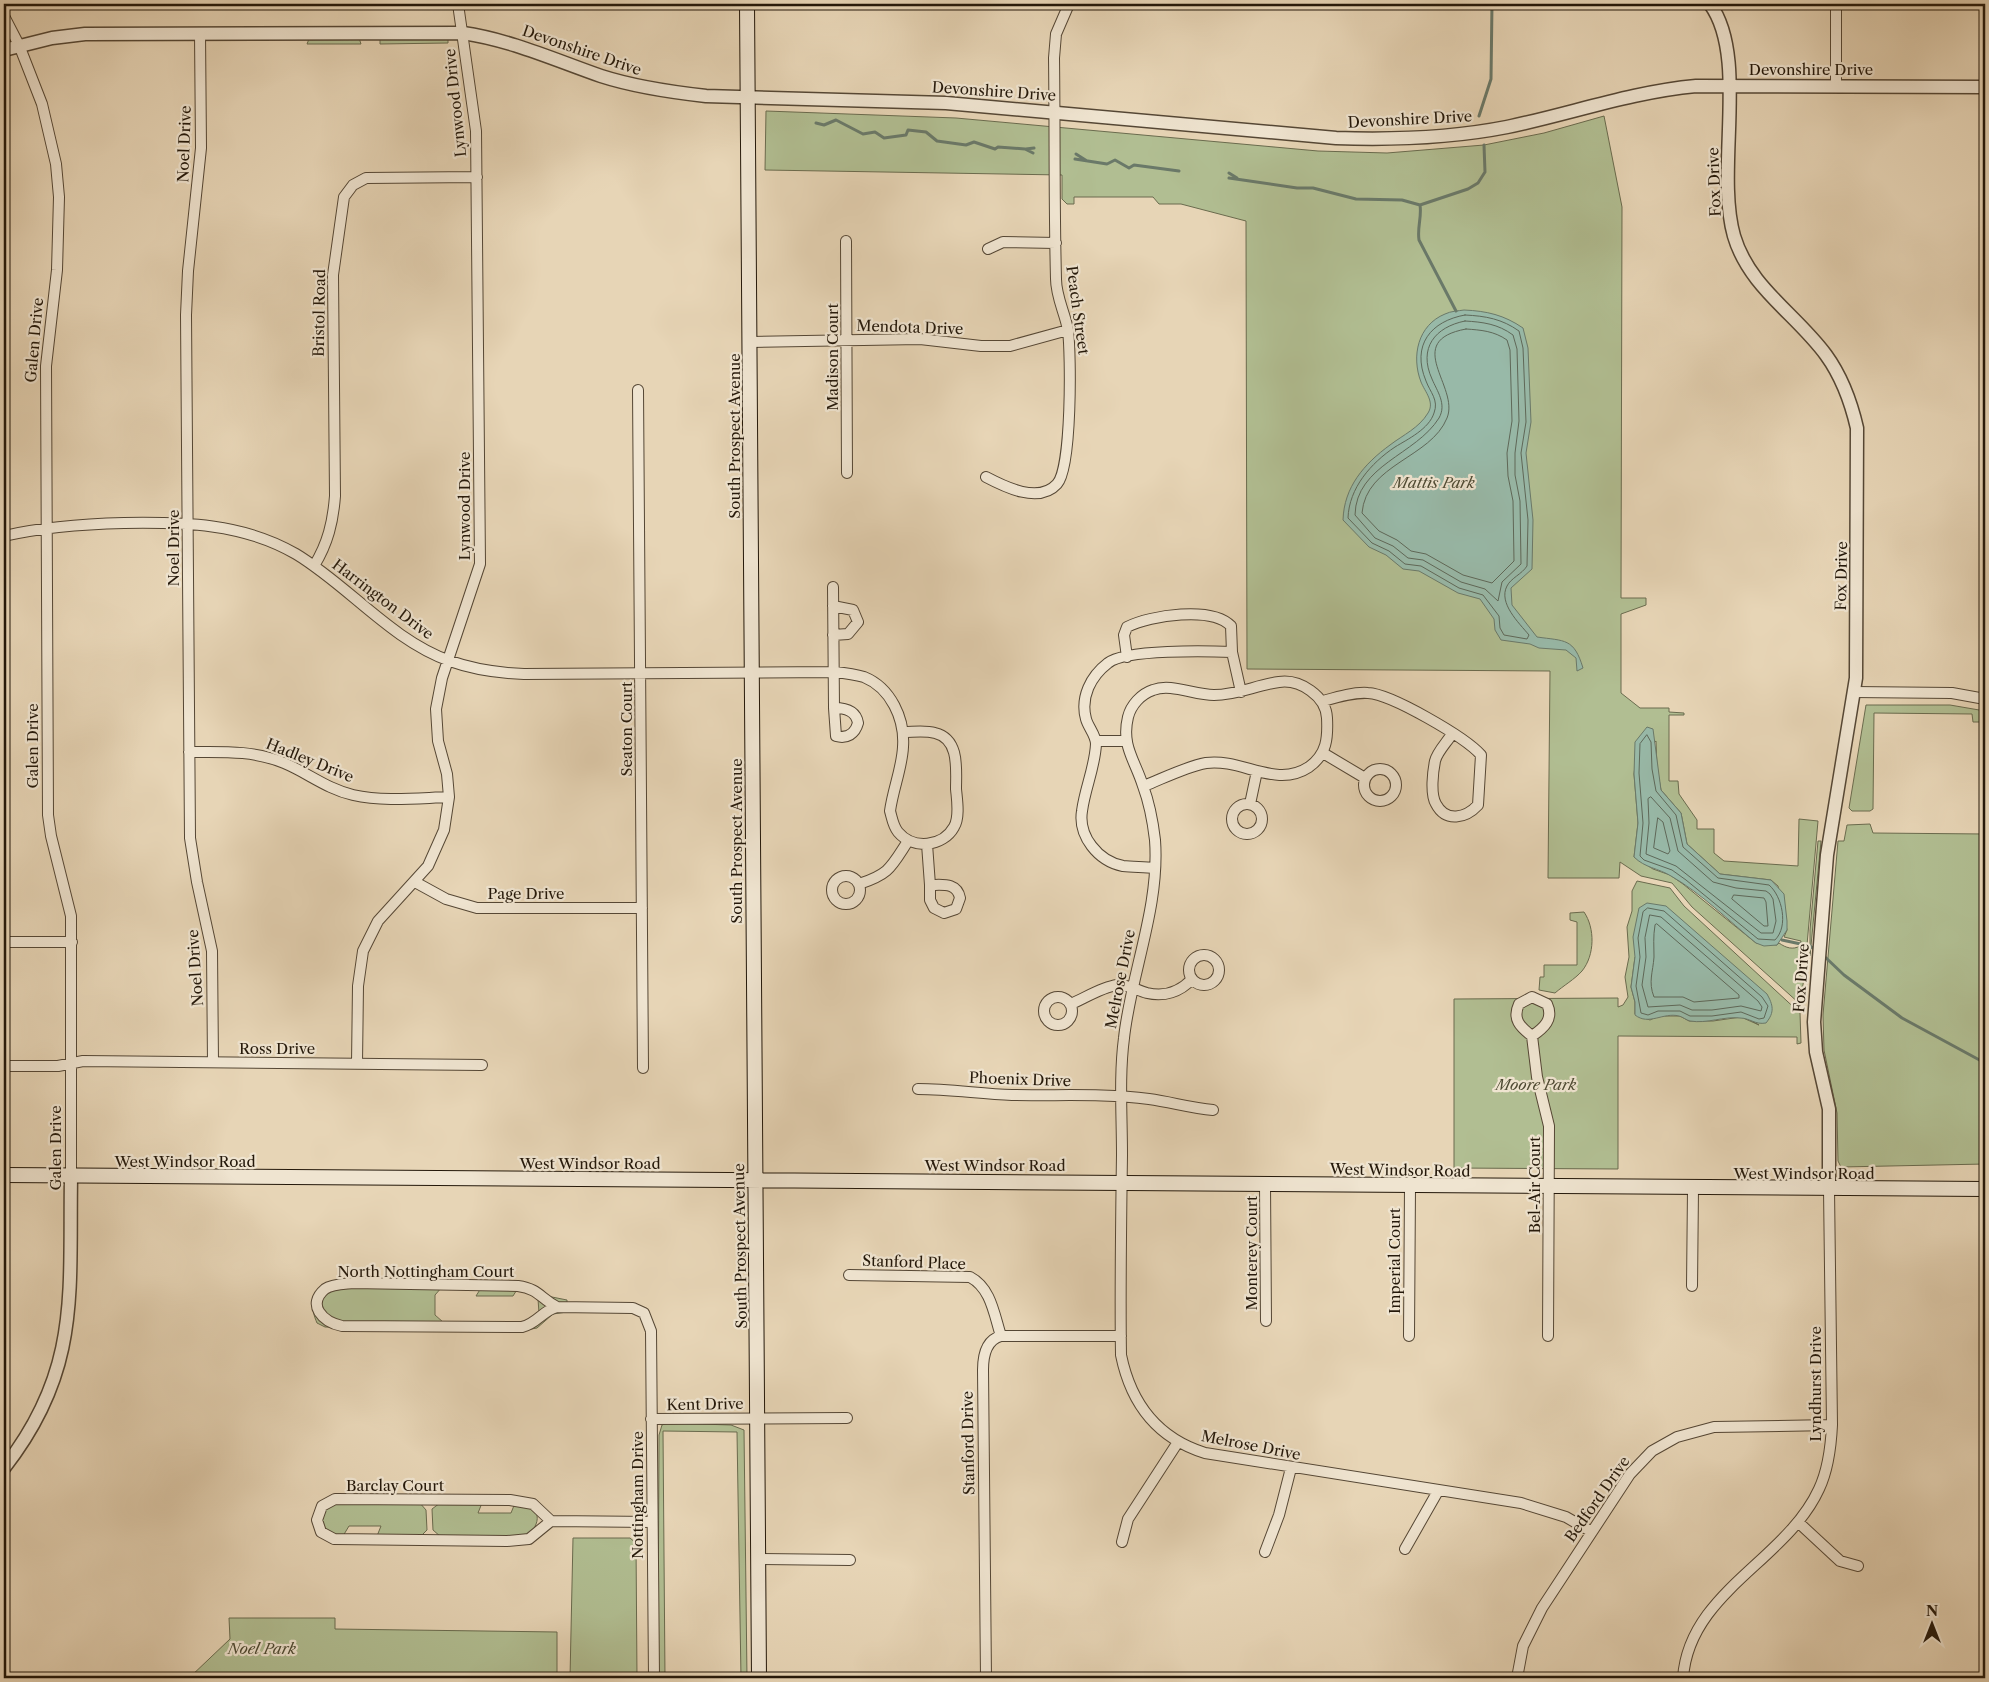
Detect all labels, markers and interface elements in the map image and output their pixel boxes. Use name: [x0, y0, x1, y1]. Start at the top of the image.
street label: Devonshire Drive: [520, 21, 644, 79]
street label: Lynwood Drive: [440, 48, 470, 158]
street label: Devonshire Drive: [1749, 60, 1873, 79]
street label: Devonshire Drive: [931, 77, 1057, 105]
street label: Noel Drive: [173, 105, 195, 183]
street label: Devonshire Drive: [1347, 106, 1473, 132]
street label: Fox Drive: [1703, 147, 1725, 217]
street label: Peach Street: [1062, 264, 1094, 356]
street label: Bristol Road: [309, 269, 329, 357]
street label: Galen Drive: [21, 297, 47, 383]
street label: Madison Court: [823, 303, 842, 411]
street label: Mendota Drive: [856, 316, 964, 338]
street label: South Prospect Avenue: [725, 353, 744, 519]
street label: Lynwood Drive: [455, 452, 474, 560]
park label: Mattis Park: [1391, 473, 1475, 492]
street label: Noel Drive: [164, 509, 183, 587]
street label: Fox Drive: [1831, 541, 1851, 611]
street label: Harrington Drive: [329, 555, 437, 643]
street label: Seaton Court: [617, 681, 636, 776]
street label: Galen Drive: [23, 703, 42, 789]
street label: Hadley Drive: [263, 734, 357, 786]
street label: South Prospect Avenue: [727, 758, 746, 924]
street label: Page Drive: [488, 884, 564, 903]
street label: Melrose Drive: [1101, 928, 1139, 1030]
street label: Noel Drive: [183, 929, 207, 1007]
street label: Fox Drive: [1789, 943, 1813, 1013]
street label: Ross Drive: [239, 1039, 315, 1058]
street label: Phoenix Drive: [969, 1068, 1071, 1090]
park label: Moore Park: [1494, 1075, 1577, 1094]
street label: Galen Drive: [46, 1105, 65, 1191]
street label: Bel-Air Court: [1525, 1136, 1544, 1234]
street label: West Windsor Road: [113, 1152, 256, 1171]
street label: West Windsor Road: [518, 1154, 661, 1173]
street label: West Windsor Road: [923, 1156, 1066, 1175]
street label: West Windsor Road: [1328, 1159, 1471, 1181]
street label: South Prospect Avenue: [729, 1163, 751, 1329]
street label: West Windsor Road: [1732, 1164, 1875, 1183]
street label: Monterey Court: [1242, 1195, 1261, 1310]
street label: Imperial Court: [1385, 1207, 1404, 1314]
street label: Stanford Place: [862, 1251, 966, 1273]
street label: North Nottingham Court: [338, 1262, 515, 1281]
street label: Lyndhurst Drive: [1806, 1326, 1825, 1442]
street label: Stanford Drive: [958, 1391, 978, 1495]
street label: Kent Drive: [666, 1394, 744, 1414]
street label: Melrose Drive: [1200, 1426, 1302, 1464]
street label: Nottingham Drive: [628, 1431, 647, 1559]
street label: Bedford Drive: [1560, 1452, 1634, 1546]
street label: Barclay Court: [346, 1476, 445, 1495]
north arrow: [1906, 1600, 1956, 1650]
text: N: [1926, 1602, 1938, 1620]
park label: Noel Park: [227, 1639, 296, 1658]

